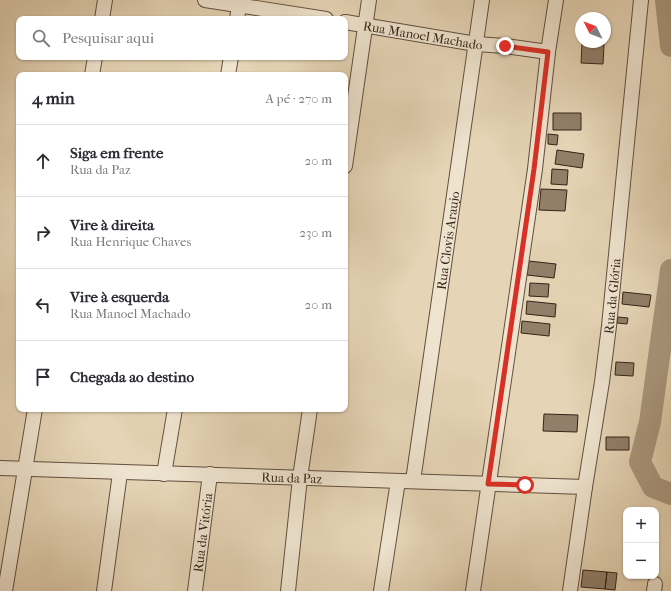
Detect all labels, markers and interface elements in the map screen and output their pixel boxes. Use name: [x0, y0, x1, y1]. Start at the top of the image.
north arrow: [575, 12, 611, 48]
search box: [16, 16, 348, 60]
street label: Rua Manoel Machado: [362, 18, 483, 52]
icon: search: [30, 27, 52, 49]
text: Pesquisar aqui: [62, 29, 154, 47]
route end: [496, 37, 514, 55]
text: 4 min: [32, 88, 75, 108]
text: A pé · 270 m: [265, 91, 332, 106]
text: Siga em frente: [70, 144, 163, 162]
icon: ahead: [32, 150, 54, 172]
text: 20 m: [305, 153, 332, 168]
text: Rua da Paz: [70, 162, 131, 177]
street label: Rua Clovis Araujo: [434, 190, 463, 291]
text: Vire à direita: [70, 216, 154, 234]
icon: right: [32, 222, 54, 244]
text: 230 m: [299, 225, 332, 240]
text: Rua Henrique Chaves: [70, 234, 191, 249]
street label: Rua da Glória: [601, 257, 624, 335]
text: Vire à esquerda: [70, 288, 169, 306]
icon: left: [32, 294, 54, 316]
text: 20 m: [305, 297, 332, 312]
text: Rua Manoel Machado: [70, 306, 191, 321]
icon: arrive: [32, 366, 54, 388]
text: Chegada ao destino: [70, 368, 194, 386]
street label: Rua da Paz: [261, 469, 323, 486]
route start: [516, 476, 534, 494]
street label: Rua da Vitória: [190, 491, 216, 573]
map controls: [623, 507, 659, 579]
button: +: [623, 507, 659, 543]
button: −: [623, 543, 659, 579]

